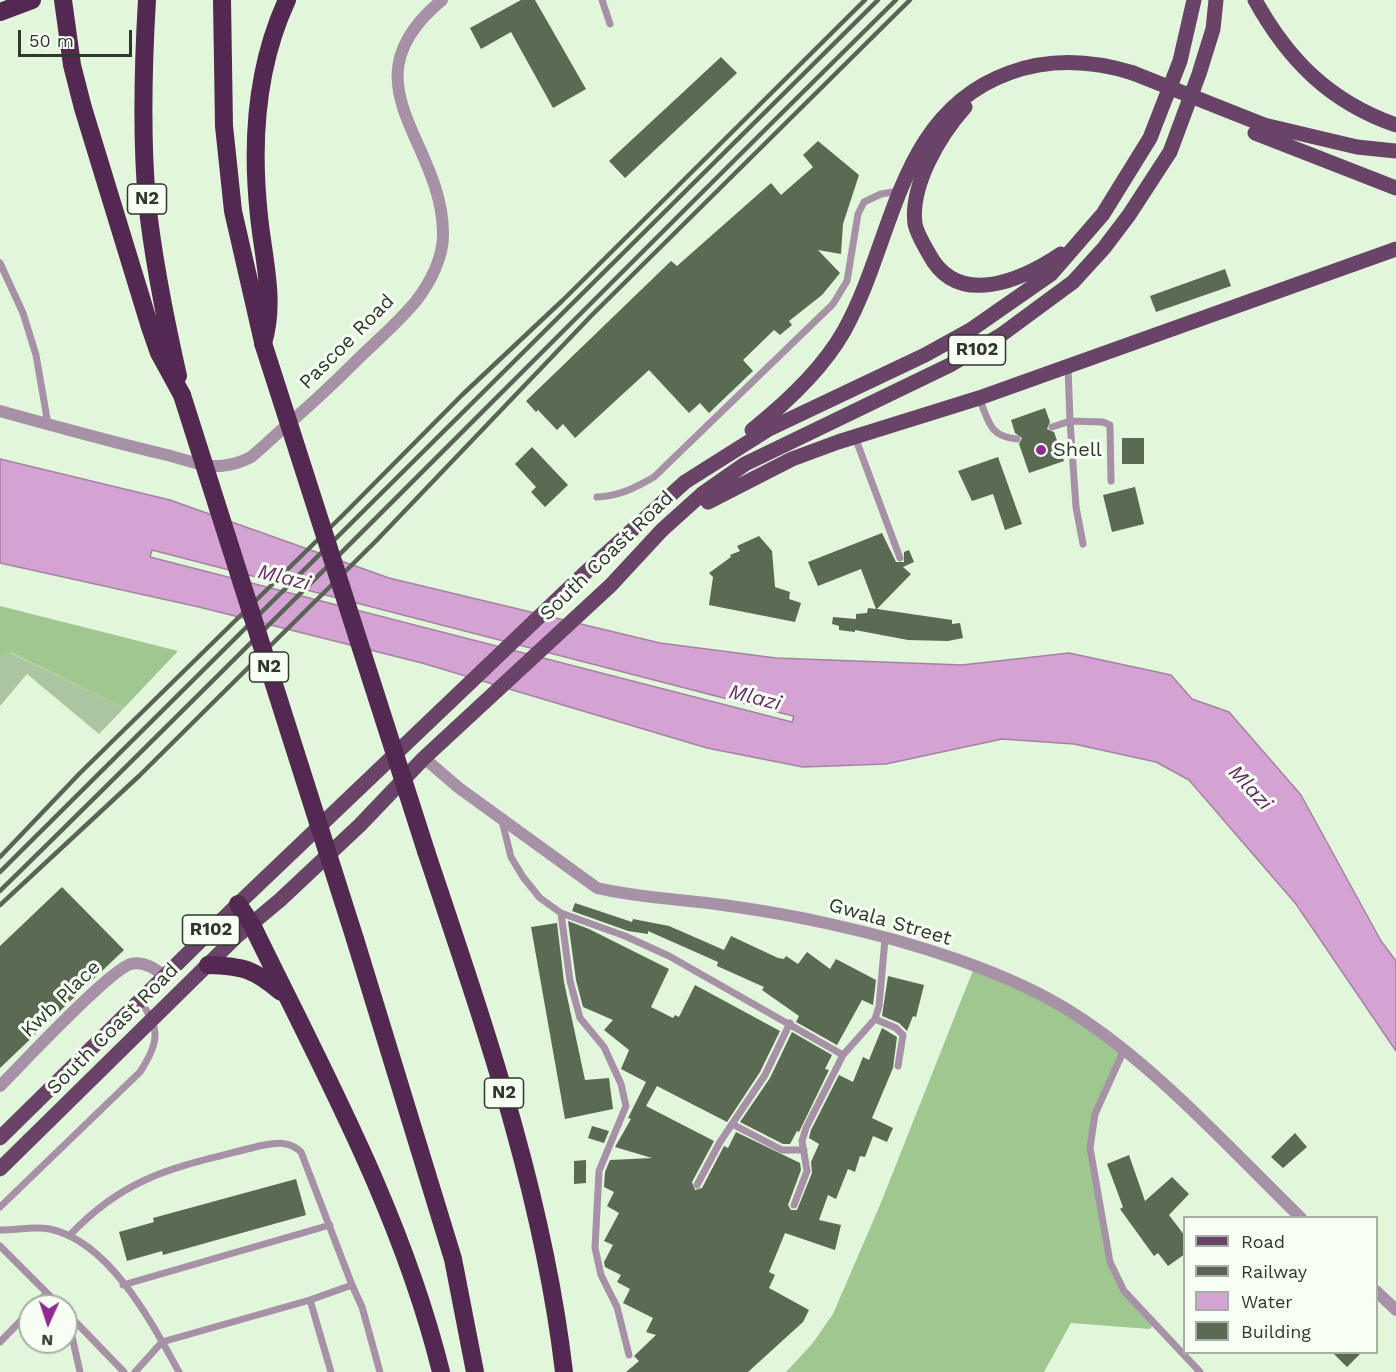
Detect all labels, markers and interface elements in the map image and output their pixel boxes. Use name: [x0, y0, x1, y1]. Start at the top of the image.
scale bar: [21, 18, 135, 56]
text: 50 m: [29, 30, 74, 51]
road number: N2: [128, 184, 166, 214]
street label: Pascoe Road: [295, 290, 399, 394]
road number: R102: [948, 335, 1006, 365]
place label: Shell: [1053, 438, 1102, 462]
marker: Shell: [1034, 443, 1048, 457]
street label: South Coast Road: [535, 486, 679, 626]
water label: Mlazi: [255, 559, 313, 597]
road number: N2: [250, 652, 288, 682]
water label: Mlazi: [726, 679, 784, 717]
water label: Mlazi: [1223, 760, 1277, 816]
street label: Gwala Street: [826, 893, 954, 951]
road number: R102: [182, 915, 240, 945]
street label: Kwb Place: [16, 955, 106, 1043]
street label: South Coast Road: [42, 958, 184, 1100]
road number: N2: [484, 1078, 524, 1108]
legend: [1183, 1216, 1378, 1354]
text: Road: [1241, 1231, 1285, 1252]
text: Railway: [1241, 1261, 1307, 1282]
text: Water: [1241, 1291, 1293, 1312]
north arrow: [18, 1294, 78, 1354]
text: Building: [1241, 1321, 1311, 1342]
text: N: [41, 1331, 54, 1350]

